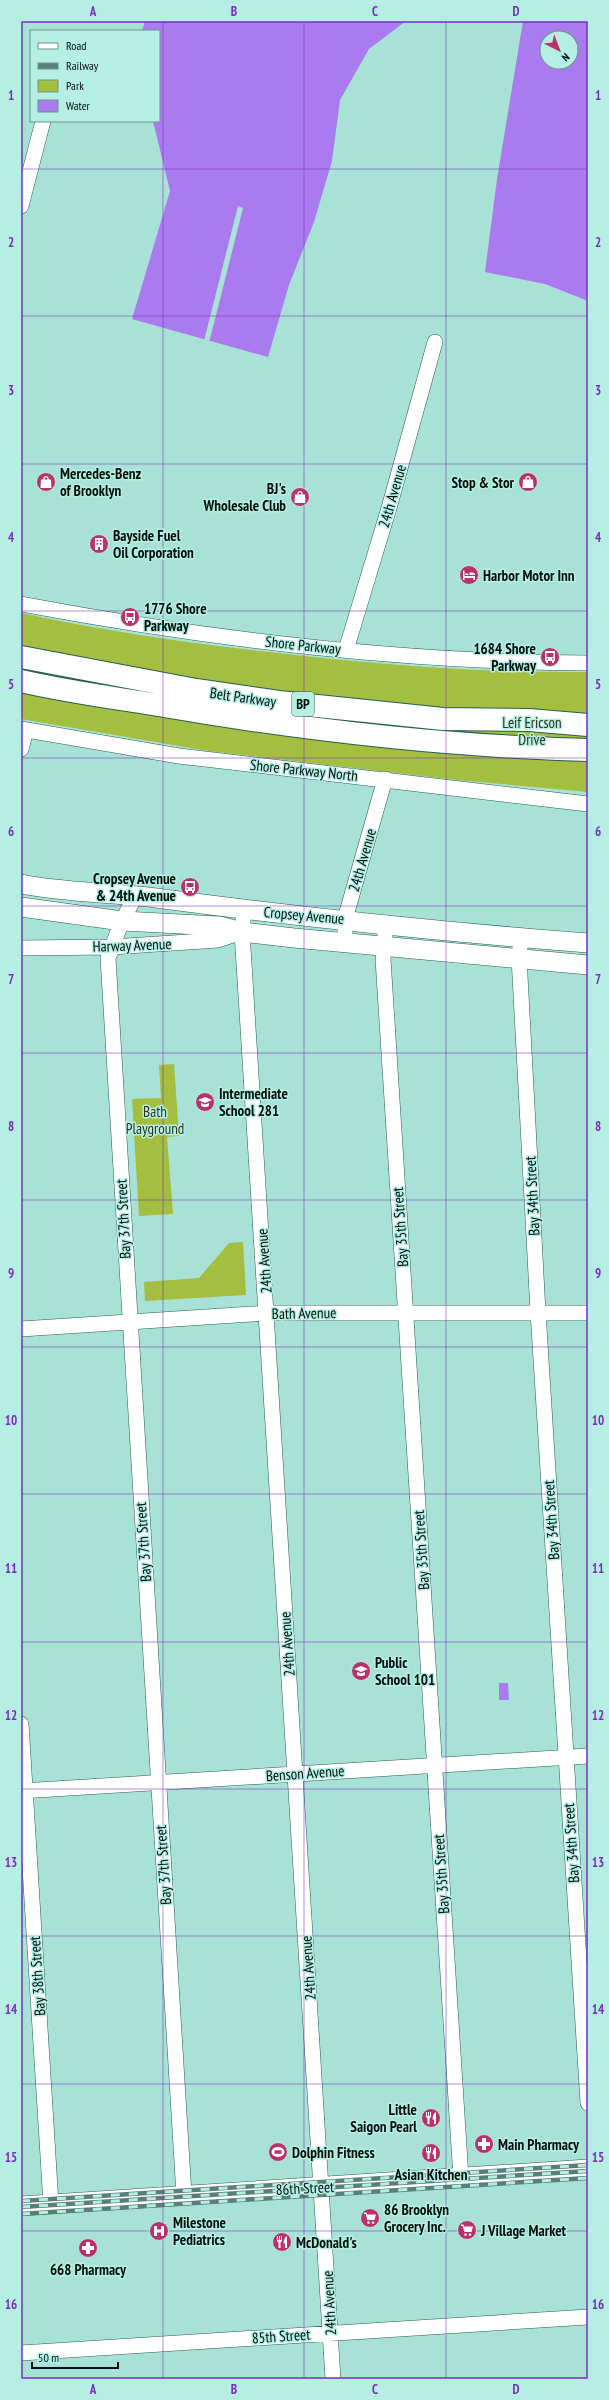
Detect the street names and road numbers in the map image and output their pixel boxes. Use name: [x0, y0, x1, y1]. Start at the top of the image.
street label: 24th Avenue: [374, 462, 410, 530]
street label: Shore Parkway: [264, 632, 342, 658]
street label: Belt Parkway: [209, 683, 278, 711]
road number: BP: [292, 692, 314, 716]
street label: Shore Parkway North: [249, 755, 359, 785]
street label: 24th Avenue: [344, 826, 380, 894]
street label: Cropsey Avenue: [263, 902, 345, 928]
street label: Harway Avenue: [92, 934, 172, 956]
street label: Bay 34th Street: [520, 1156, 544, 1236]
street label: Bay 37th Street: [111, 1179, 135, 1259]
street label: Bay 35th Street: [388, 1186, 412, 1268]
street label: 24th Avenue: [252, 1228, 276, 1294]
street label: Bath Avenue: [272, 1303, 336, 1323]
street label: Bay 34th Street: [539, 1479, 563, 1561]
street label: Bay 37th Street: [131, 1502, 155, 1582]
street label: Bay 35th Street: [409, 1509, 433, 1591]
street label: 24th Avenue: [275, 1611, 299, 1677]
street label: Benson Avenue: [265, 1761, 345, 1785]
street label: Bay 34th Street: [559, 1802, 583, 1884]
street label: Bay 37th Street: [151, 1825, 175, 1905]
street label: Bay 35th Street: [429, 1833, 453, 1915]
street label: Bay 38th Street: [25, 1935, 49, 2017]
street label: 24th Avenue: [296, 1935, 320, 2001]
street label: 86th Street: [275, 2177, 335, 2199]
street label: 24th Avenue: [318, 2270, 340, 2336]
street label: 85th Street: [251, 2324, 311, 2348]

